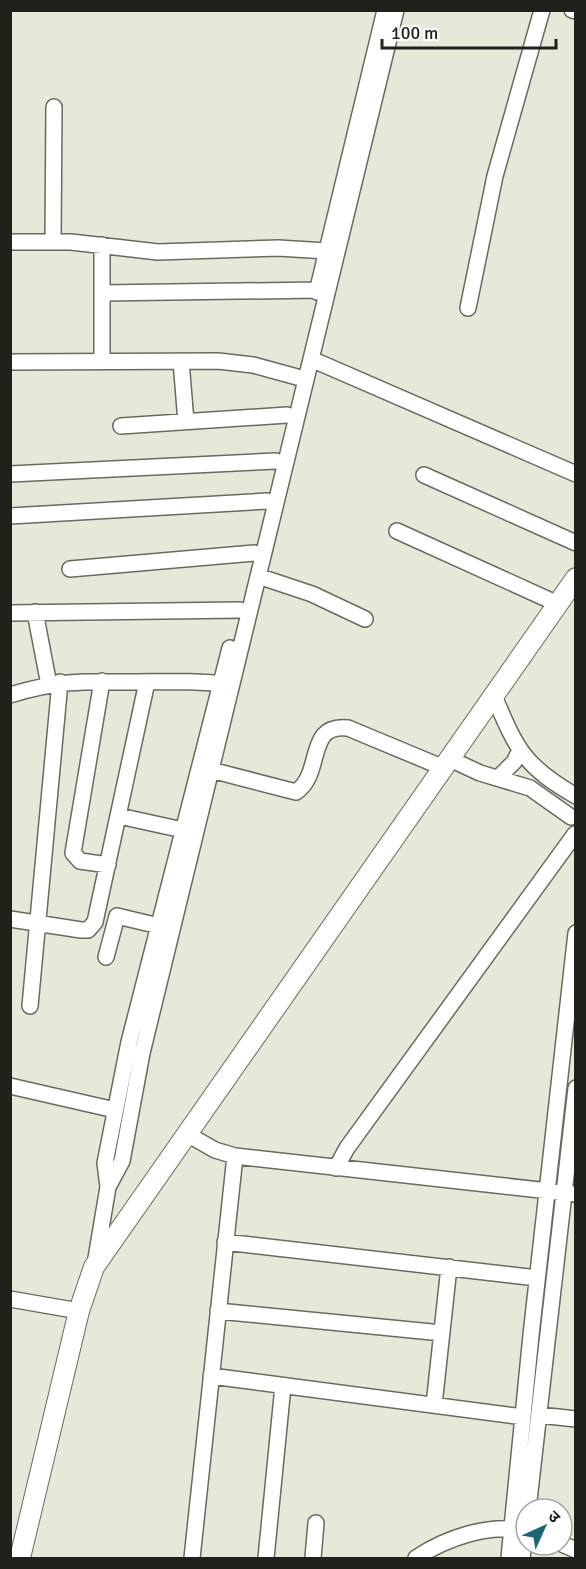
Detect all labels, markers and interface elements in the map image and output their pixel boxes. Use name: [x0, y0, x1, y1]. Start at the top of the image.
scale bar: [382, 12, 556, 50]
text: 100 m: [391, 22, 438, 44]
north arrow: [514, 1497, 574, 1557]
text: उ: [544, 1507, 565, 1528]

